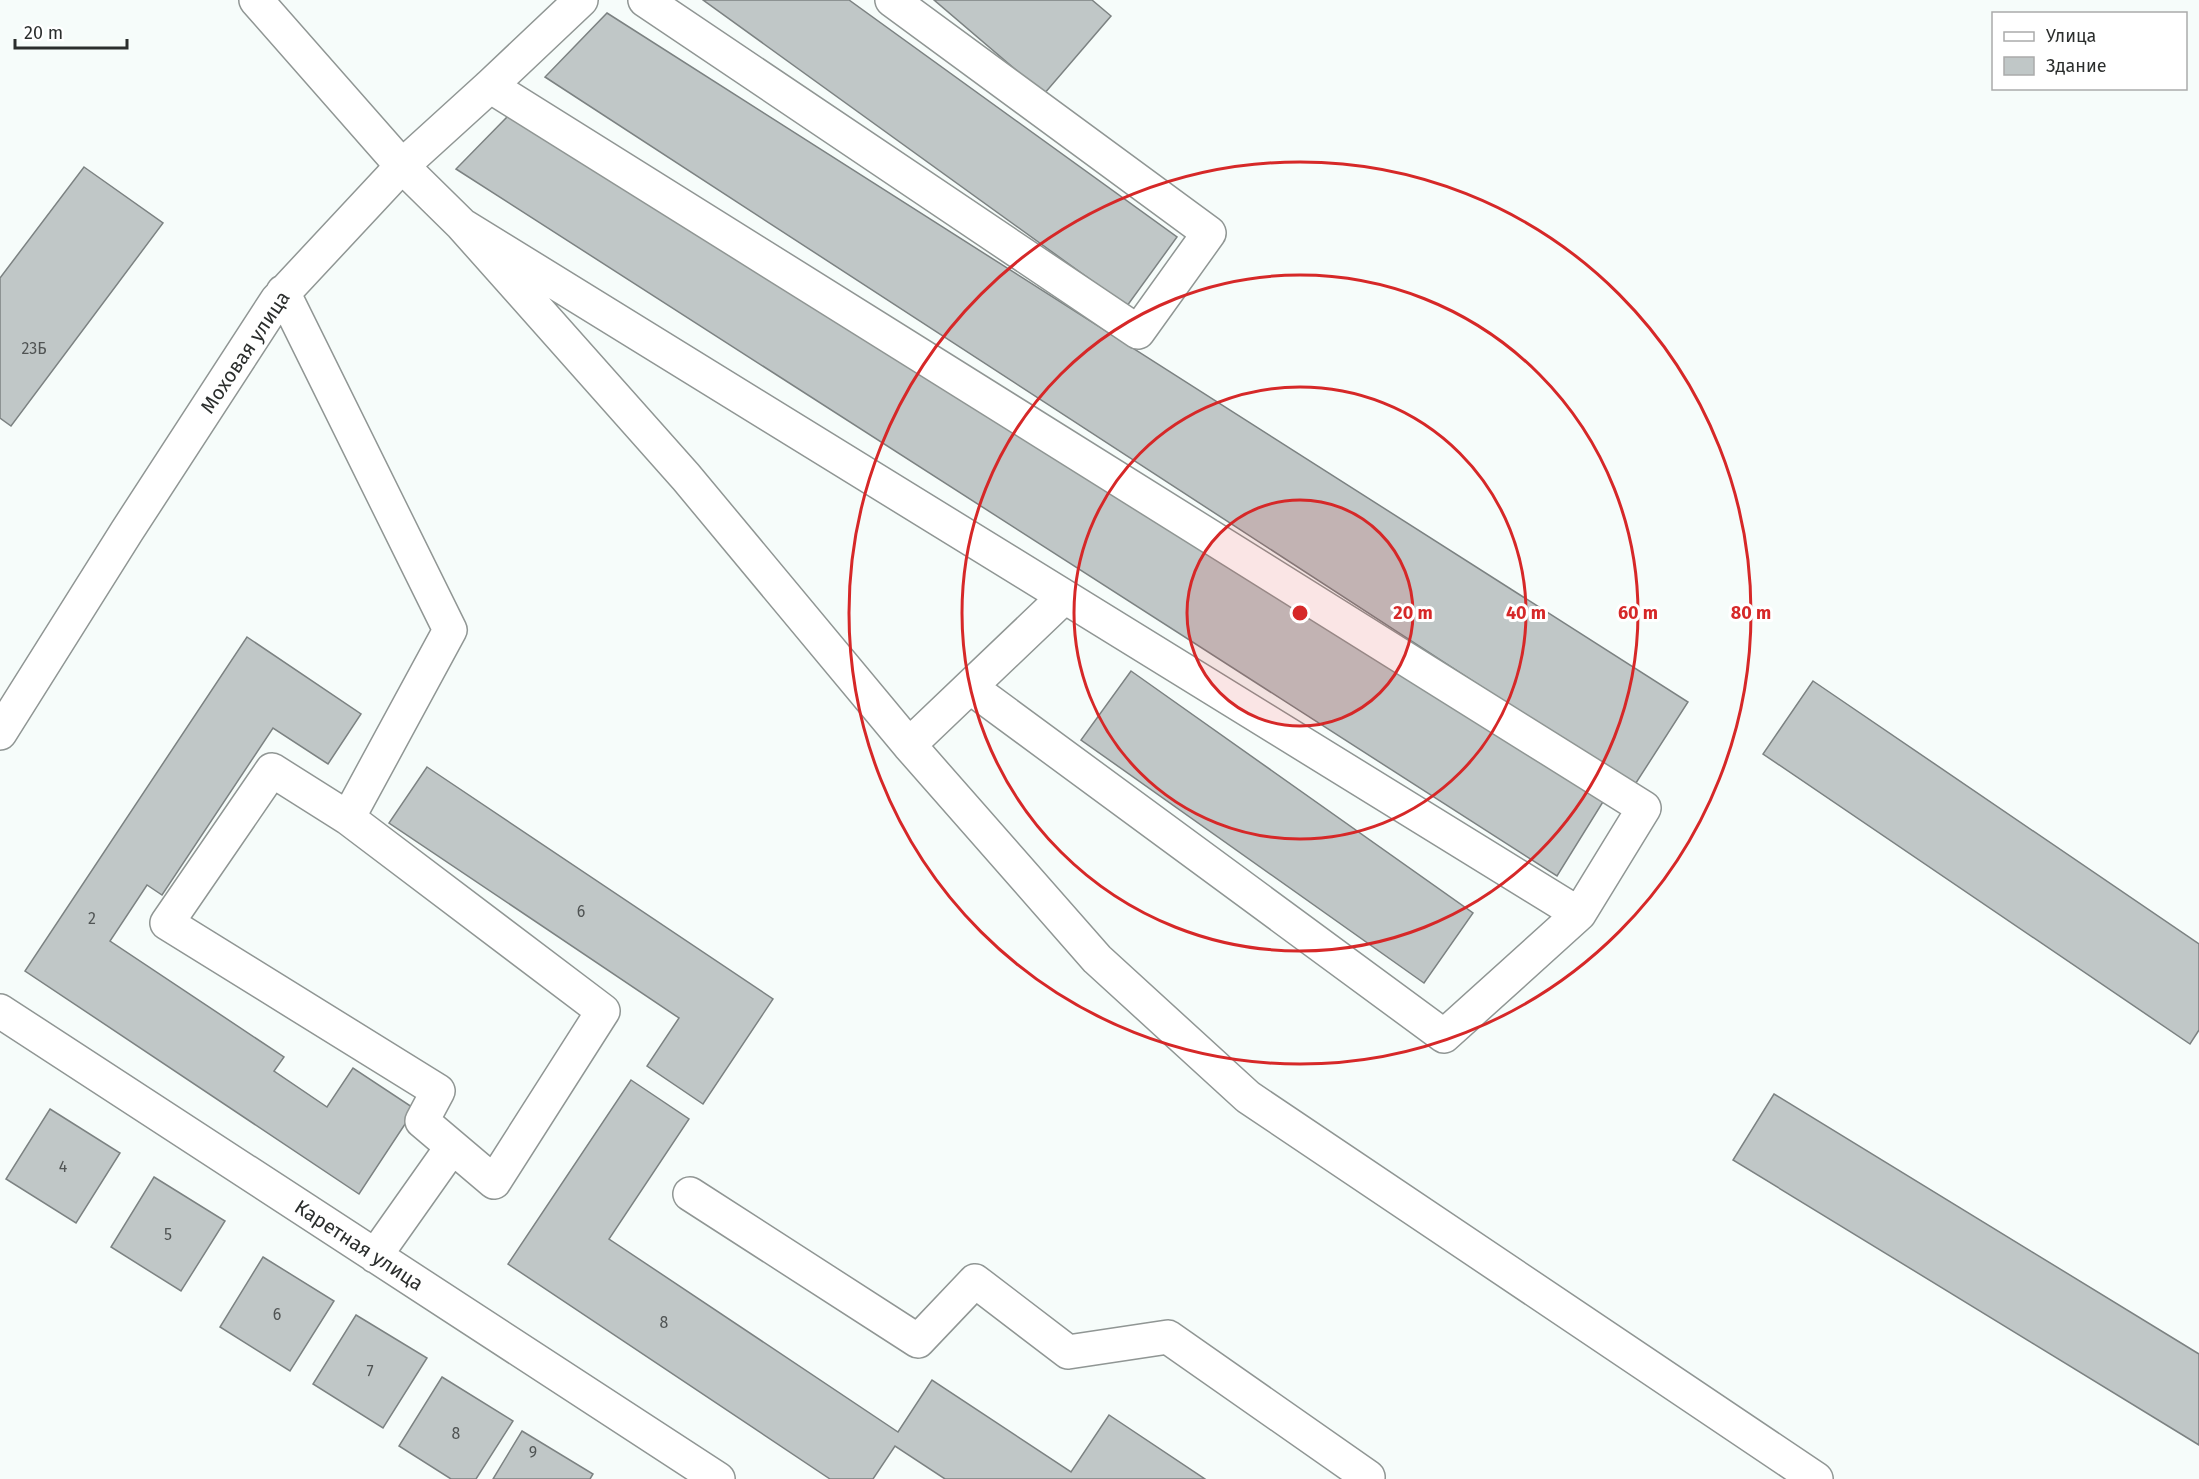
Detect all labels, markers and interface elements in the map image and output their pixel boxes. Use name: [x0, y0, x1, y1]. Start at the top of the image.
scale bar: [15, 12, 128, 50]
legend: [1992, 12, 2187, 90]
text: 20 m: [24, 22, 63, 44]
text: Улица: [2046, 25, 2096, 47]
text: Здание: [2046, 55, 2107, 77]
street label: Моховая улица: [195, 286, 295, 418]
house number: 23Б: [21, 339, 47, 358]
text: 20 m: [1393, 602, 1433, 624]
text: 40 m: [1506, 602, 1546, 624]
text: 60 m: [1618, 602, 1658, 624]
text: 80 m: [1731, 602, 1771, 624]
centre of rings: [1290, 603, 1310, 623]
house number: 6: [577, 902, 585, 921]
house number: 2: [88, 909, 96, 928]
house number: 4: [59, 1157, 68, 1176]
street label: Каретная улица: [290, 1194, 428, 1296]
house number: 5: [164, 1225, 172, 1244]
house number: 6: [273, 1305, 281, 1324]
house number: 8: [660, 1313, 669, 1332]
house number: 7: [366, 1362, 374, 1381]
house number: 8: [452, 1424, 461, 1443]
house number: 9: [529, 1443, 537, 1462]

